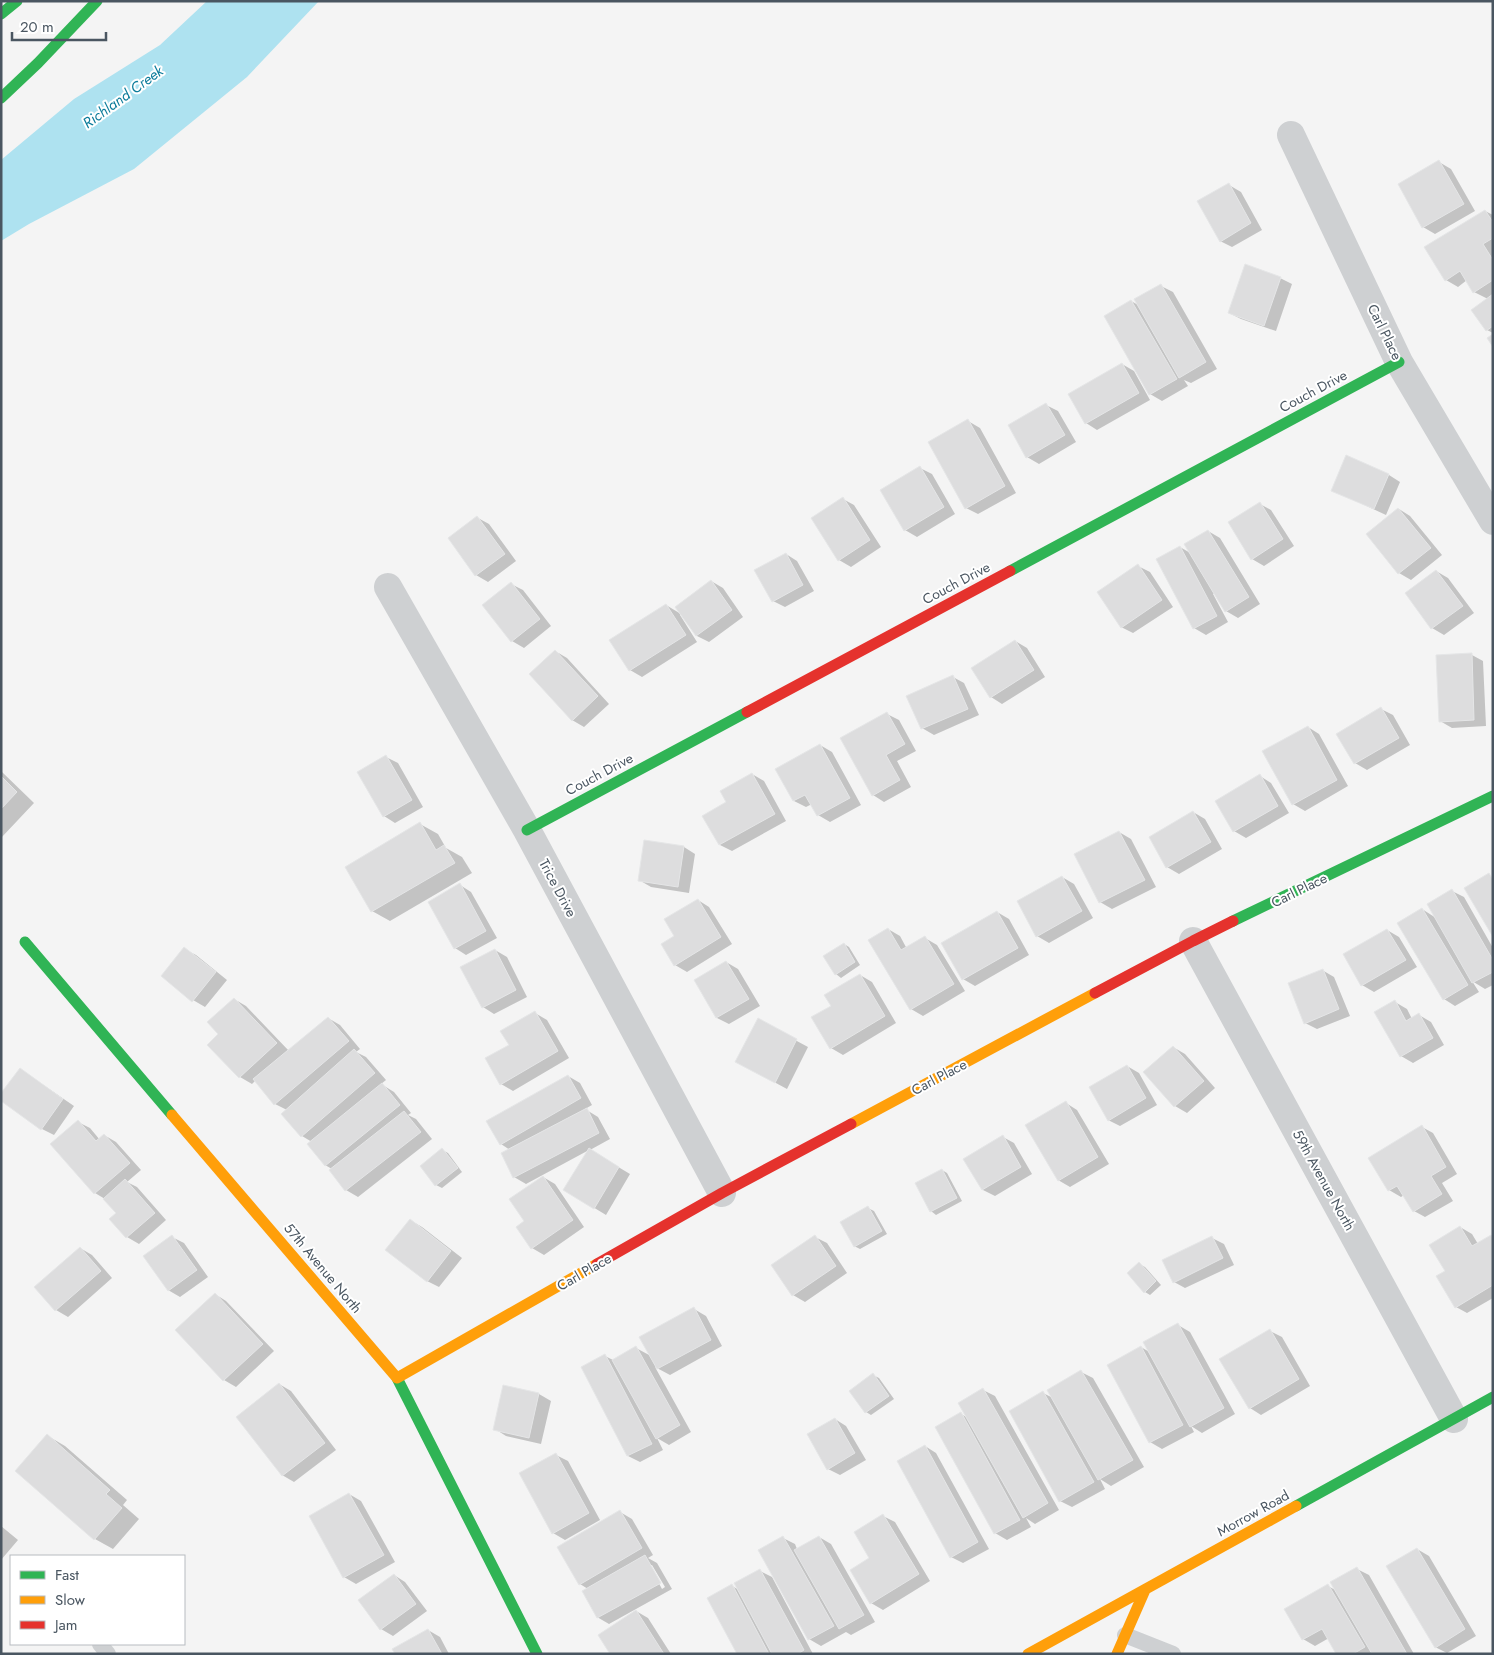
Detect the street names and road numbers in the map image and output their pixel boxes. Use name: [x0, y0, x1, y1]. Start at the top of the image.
street label: Carl Place: [1363, 301, 1407, 363]
street label: Couch Drive: [1276, 365, 1350, 417]
street label: Couch Drive: [919, 557, 993, 609]
street label: Couch Drive: [562, 748, 636, 800]
street label: Trice Drive: [534, 855, 582, 921]
street label: Carl Place: [1268, 868, 1330, 912]
street label: Carl Place: [908, 1054, 970, 1100]
street label: 59th Avenue North: [1288, 1126, 1360, 1234]
street label: 57th Avenue North: [279, 1219, 367, 1317]
street label: Carl Place: [553, 1248, 615, 1296]
street label: Morrow Road: [1213, 1485, 1293, 1541]

